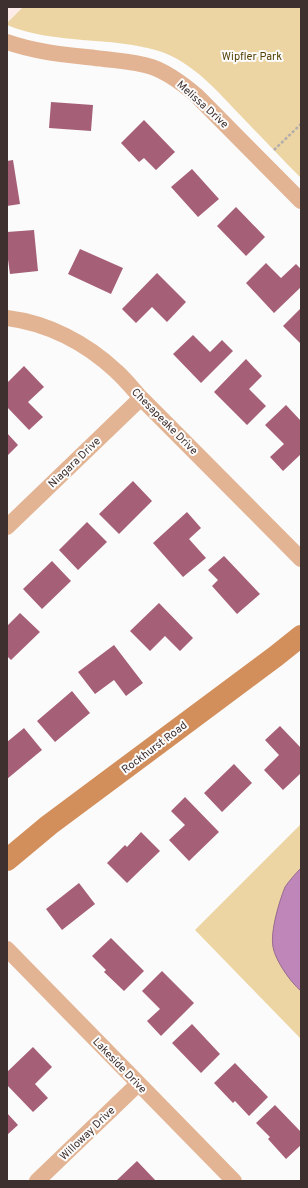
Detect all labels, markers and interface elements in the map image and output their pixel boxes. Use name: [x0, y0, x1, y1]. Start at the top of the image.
park label: Wipfler Park: [222, 50, 282, 64]
street label: Melissa Drive: [173, 78, 231, 132]
street label: Chesapeake Drive: [128, 386, 201, 458]
street label: Niagara Drive: [46, 434, 104, 491]
street label: Rockhurst Road: [119, 719, 190, 777]
street label: Lakeside Drive: [89, 1035, 149, 1096]
street label: Willoway Drive: [57, 1104, 118, 1164]

